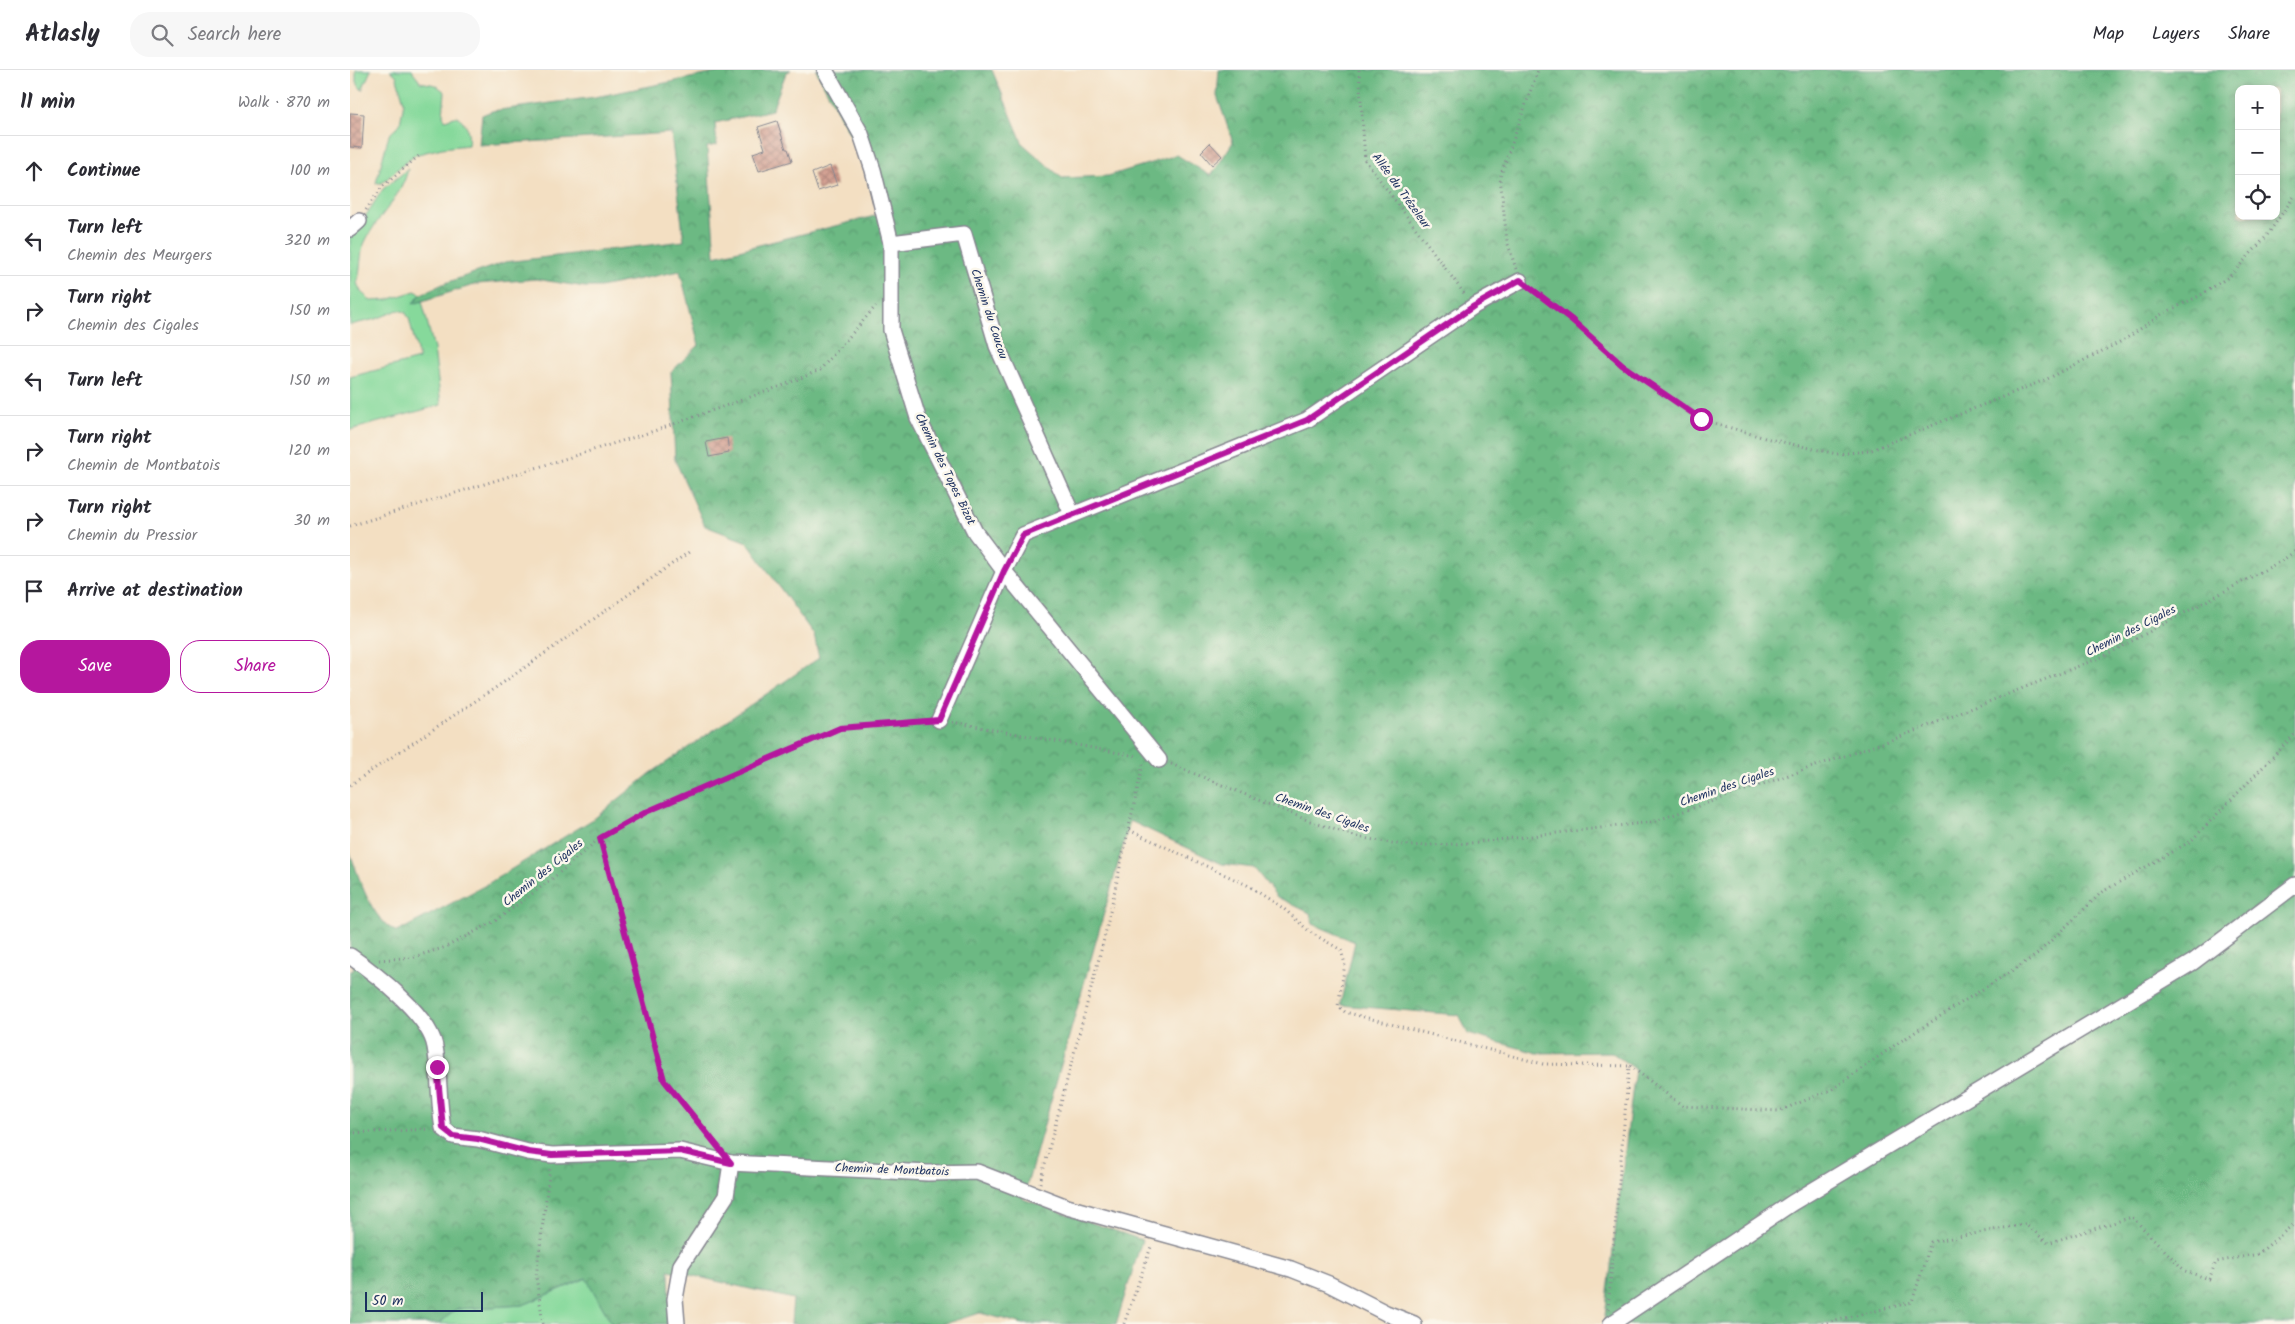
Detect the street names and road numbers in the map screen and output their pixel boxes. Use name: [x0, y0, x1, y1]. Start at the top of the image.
street label: Allée du Trézeleur: [1367, 149, 1436, 234]
street label: Chemin du Coucou: [965, 266, 1013, 362]
street label: Chemin des Topes Bizot: [910, 410, 981, 529]
street label: Chemin des Cigales: [2083, 600, 2179, 662]
street label: Chemin des Cigales: [1677, 762, 1777, 812]
street label: Chemin des Cigales: [1272, 788, 1372, 838]
street label: Chemin des Cigales: [499, 835, 587, 911]
street label: Chemin de Montbatois: [834, 1159, 950, 1181]

